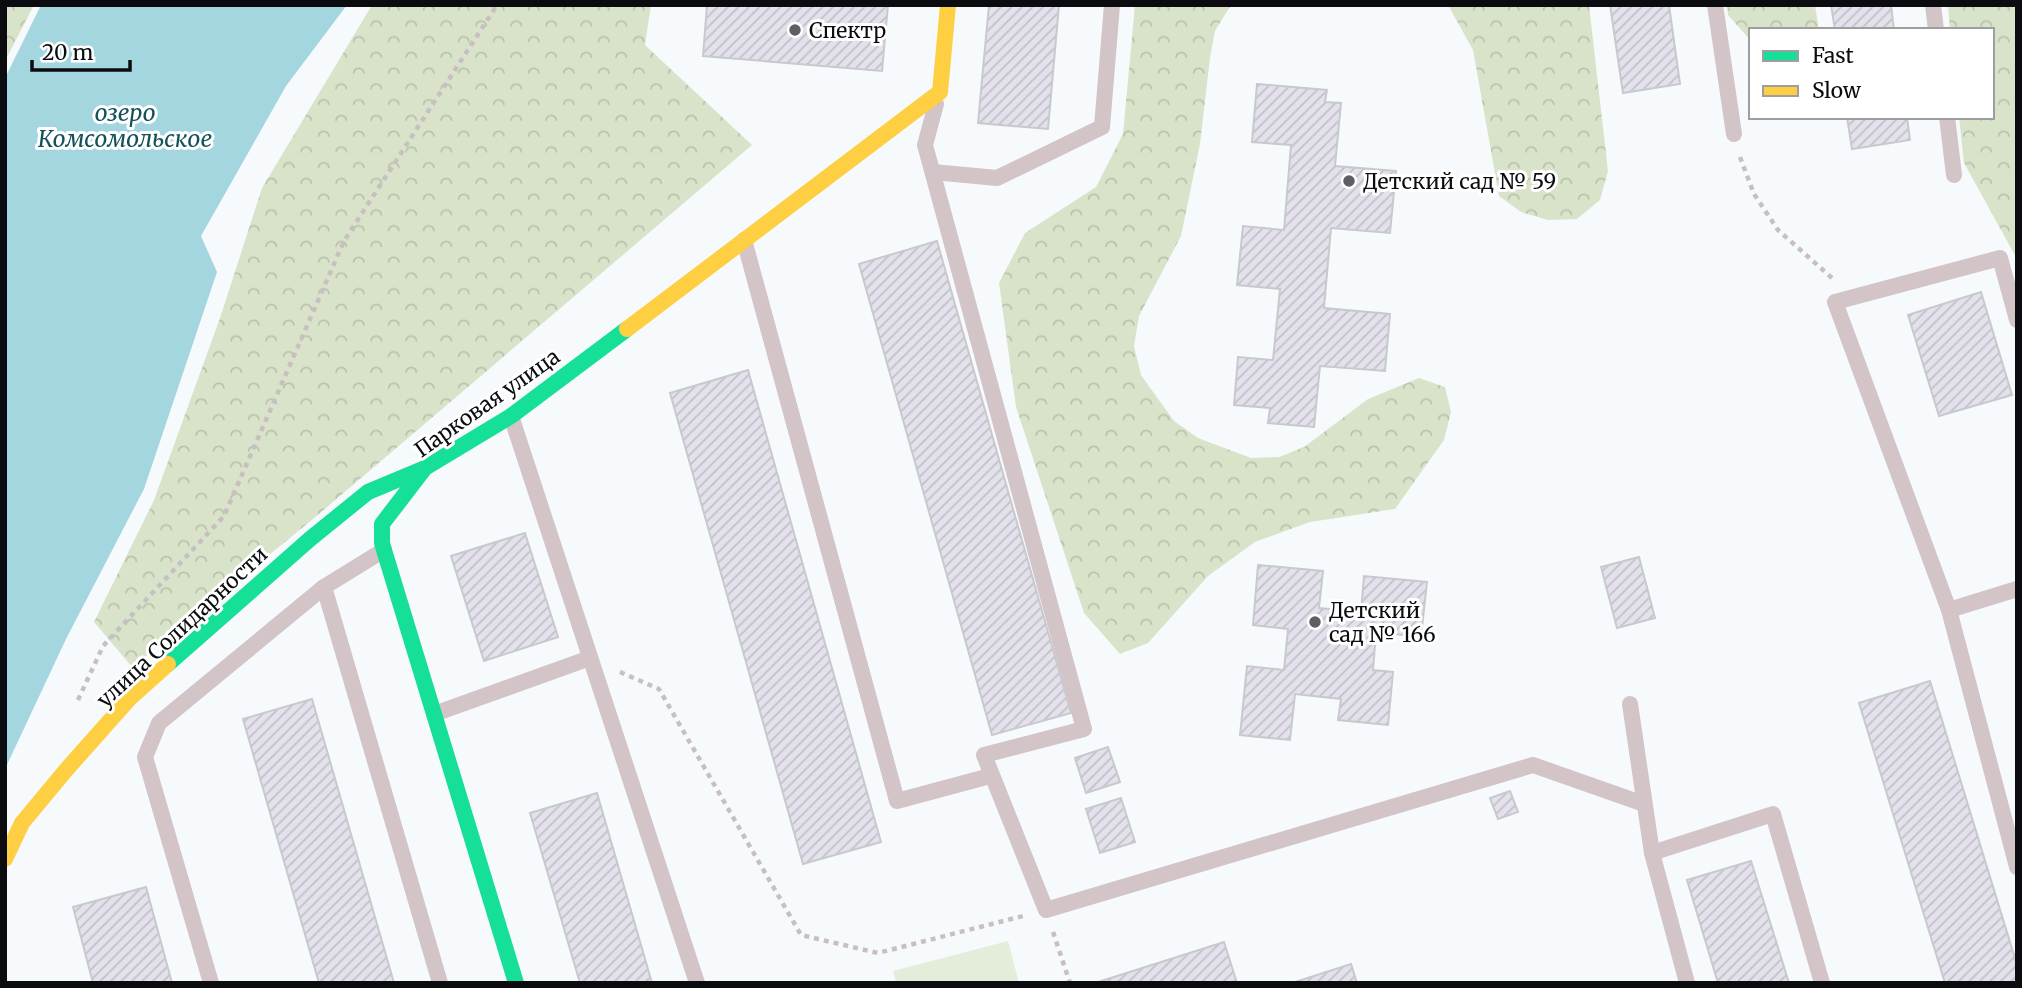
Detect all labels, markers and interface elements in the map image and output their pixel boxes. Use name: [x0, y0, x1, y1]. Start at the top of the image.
place label: Спектр: [809, 17, 886, 44]
marker: Спектр: [787, 22, 803, 38]
scale bar: [32, 28, 130, 72]
legend: [1749, 28, 1994, 119]
text: 20 m: [42, 39, 94, 66]
text: Fast: [1812, 42, 1854, 69]
text: Slow: [1812, 77, 1861, 104]
water label: озеро Комсомольское: [38, 98, 212, 153]
place label: Детский сад № 59: [1363, 168, 1556, 195]
marker: Детский сад № 59: [1341, 173, 1357, 189]
street label: Парковая улица: [409, 343, 565, 463]
street label: улица Солидарности: [91, 541, 273, 713]
place label: Детский сад № 166: [1329, 597, 1436, 648]
marker: Детский сад № 166: [1307, 614, 1323, 630]

